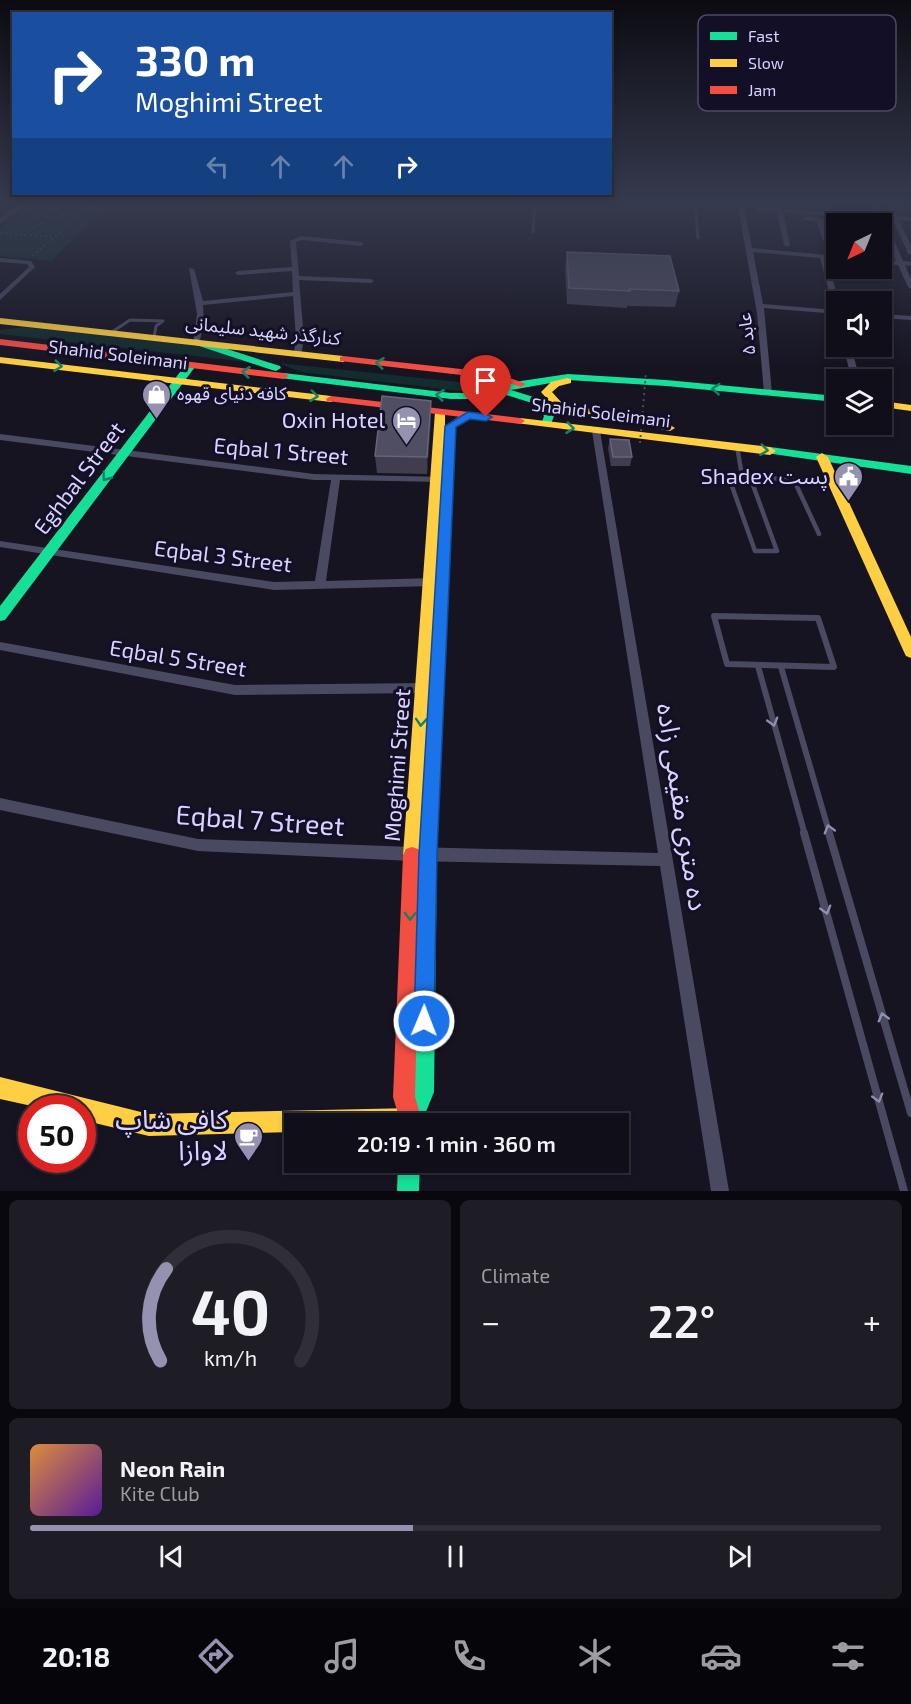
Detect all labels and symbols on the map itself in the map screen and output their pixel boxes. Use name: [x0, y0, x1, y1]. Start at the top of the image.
legend: [698, 15, 896, 111]
text: Fast: [748, 26, 779, 45]
text: Slow: [748, 53, 784, 72]
text: Jam: [748, 80, 776, 99]
north arrow: [826, 213, 892, 279]
street label: کنارگذر شهید سلیمانی: [184, 311, 342, 350]
street label: عابد ۵: [732, 311, 760, 357]
street label: Shahid Soleimani: [47, 335, 189, 373]
pin: [460, 355, 511, 417]
one-way arrow: [376, 357, 385, 370]
one-way arrow: [54, 360, 63, 372]
one-way arrow: [242, 366, 251, 379]
shop icon: کافه دنیای قهوه: [140, 378, 172, 420]
place label: کافه دنیای قهوه: [177, 382, 287, 405]
one-way arrow: [711, 382, 720, 395]
one-way arrow: [435, 389, 444, 402]
one-way arrow: [310, 390, 319, 402]
street label: Shahid Soleimani: [530, 393, 672, 431]
hotel icon: Oxin Hotel: [390, 404, 422, 446]
place label: Oxin Hotel: [282, 406, 385, 432]
street label: Eghbal Street: [27, 416, 129, 539]
one-way arrow: [566, 421, 575, 434]
street label: Eqbal 1 Street: [213, 431, 350, 469]
one-way arrow: [760, 443, 769, 455]
public building icon: Shadex پست: [833, 460, 865, 502]
place label: Shadex پست: [701, 462, 828, 491]
one-way arrow: [102, 470, 113, 481]
street label: Eqbal 3 Street: [153, 534, 294, 576]
street label: Eqbal 5 Street: [108, 633, 248, 681]
street label: Moghimi Street: [378, 688, 414, 842]
street label: ده متری مقیمی زاده: [650, 701, 716, 913]
one-way arrow: [414, 717, 427, 726]
one-way arrow: [766, 717, 779, 727]
street label: Eqbal 7 Street: [175, 797, 346, 842]
one-way arrow: [824, 824, 836, 835]
one-way arrow: [819, 904, 831, 915]
one-way arrow: [404, 912, 417, 921]
position arrow: [392, 989, 456, 1053]
one-way arrow: [878, 1012, 890, 1023]
one-way arrow: [871, 1092, 883, 1102]
speed limit sign: 50: [18, 1095, 96, 1173]
place label: کافی شاپ لاوازا: [115, 1102, 229, 1167]
cafe icon: کافی شاپ لاوازا: [233, 1120, 265, 1162]

